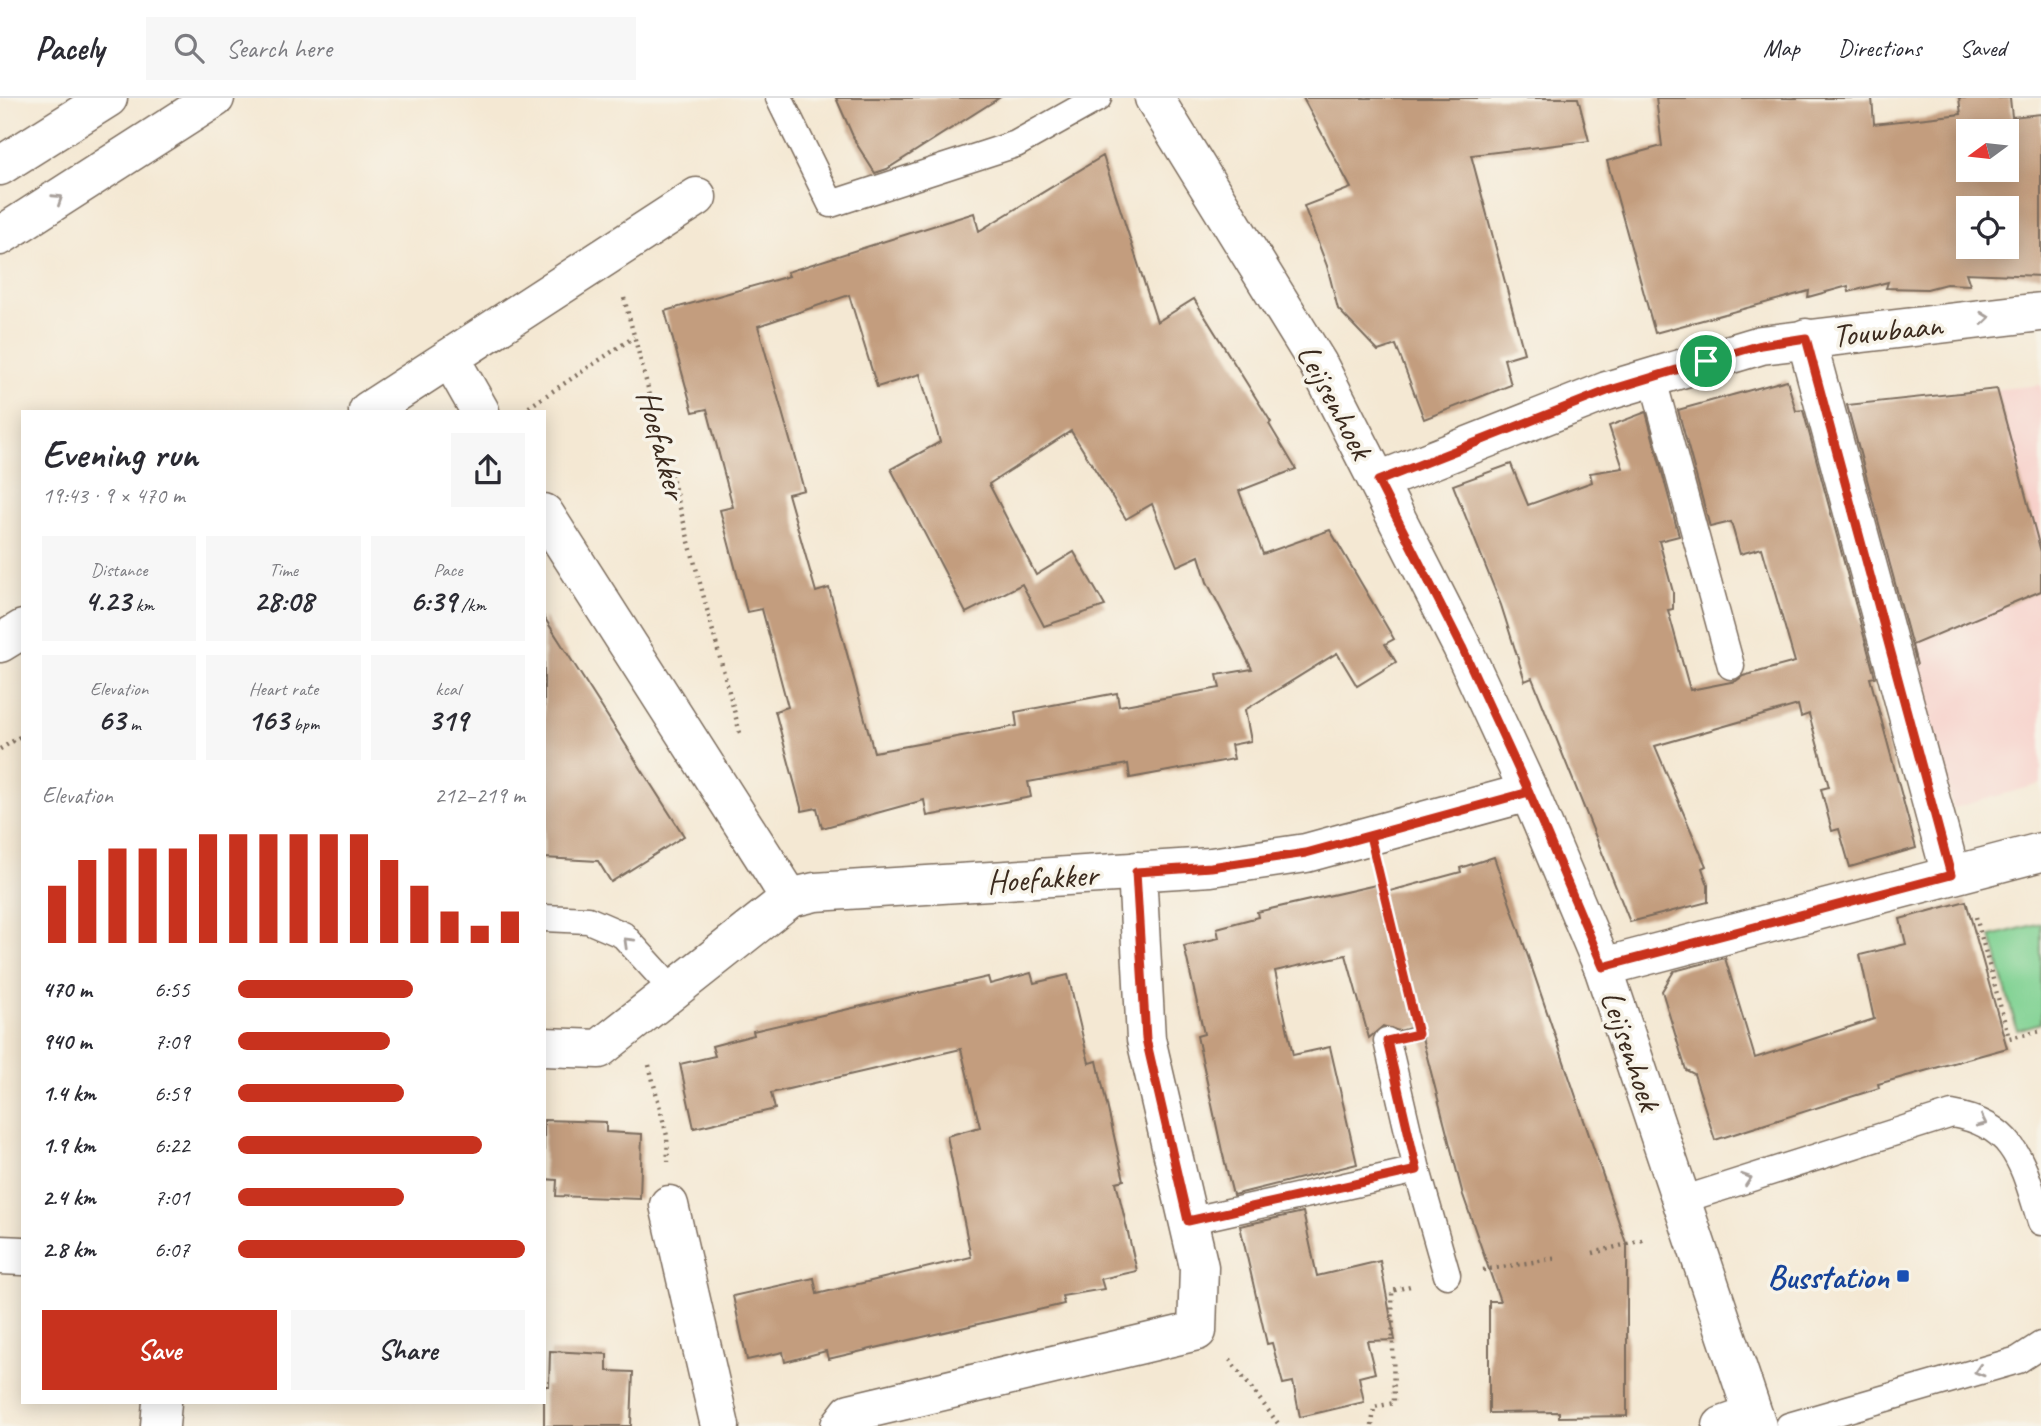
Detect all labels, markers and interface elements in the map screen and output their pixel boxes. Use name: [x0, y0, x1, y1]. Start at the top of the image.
search box: [146, 17, 636, 80]
text: Pacely: [35, 27, 104, 69]
icon: search: [170, 29, 208, 67]
text: Search here: [226, 32, 332, 65]
text: Map: [1763, 33, 1800, 63]
text: Directions: [1838, 33, 1921, 63]
text: Saved: [1959, 33, 2006, 63]
north arrow: [1956, 119, 2020, 182]
map controls: [1956, 119, 2019, 259]
one-way arrow: [50, 195, 63, 208]
button: locate: [1956, 196, 2019, 259]
street label: Touwbaan: [1830, 303, 1946, 357]
one-way arrow: [1979, 311, 1991, 326]
pin: [1676, 331, 1736, 391]
street label: Leijsenhoek: [1287, 337, 1384, 468]
icon: arrive: [1687, 342, 1725, 380]
street label: Hoefakker: [627, 385, 697, 506]
text: Evening run: [42, 431, 198, 478]
button: share: [451, 433, 525, 507]
text: 19:43 · 9 × 470 m: [42, 481, 185, 510]
text: Distance: [91, 558, 148, 582]
text: Time: [269, 558, 298, 582]
text: Pace: [433, 558, 462, 582]
text: 4.23: [84, 582, 131, 620]
text: 28:08: [254, 582, 313, 620]
text: 6:39: [410, 582, 456, 620]
text: km: [131, 593, 154, 617]
text: /km: [456, 593, 486, 617]
text: Elevation: [90, 677, 148, 701]
text: Heart rate: [249, 677, 318, 701]
text: kcal: [435, 677, 460, 701]
text: 63: [98, 701, 125, 739]
text: 163: [248, 701, 289, 739]
text: 319: [428, 701, 468, 739]
text: m: [125, 712, 141, 736]
text: bpm: [289, 712, 319, 736]
text: Elevation: [42, 781, 113, 810]
text: 212–219 m: [434, 781, 525, 810]
street label: Hoefakker: [985, 853, 1102, 903]
one-way arrow: [623, 937, 636, 950]
text: 470 m: [42, 975, 92, 1004]
text: 6:55: [154, 975, 190, 1004]
street label: Leijsenhoek: [1591, 985, 1672, 1118]
text: 940 m: [42, 1027, 91, 1056]
text: 7:09: [154, 1027, 190, 1056]
text: 1.4 km: [42, 1079, 96, 1108]
text: 6:59: [154, 1079, 190, 1108]
one-way arrow: [1975, 1114, 1987, 1128]
text: 1.9 km: [42, 1131, 95, 1160]
text: 6:22: [154, 1131, 190, 1160]
one-way arrow: [1741, 1173, 1753, 1188]
text: 2.4 km: [42, 1183, 96, 1212]
text: 7:01: [154, 1183, 190, 1212]
text: 2.8 km: [42, 1235, 96, 1264]
text: 6:07: [154, 1235, 190, 1264]
place label: Busstation: [1767, 1256, 1890, 1298]
marker: Busstation: [1895, 1268, 1911, 1284]
button: Save: [42, 1310, 277, 1390]
button: Share: [291, 1310, 525, 1390]
one-way arrow: [1973, 1363, 1985, 1378]

